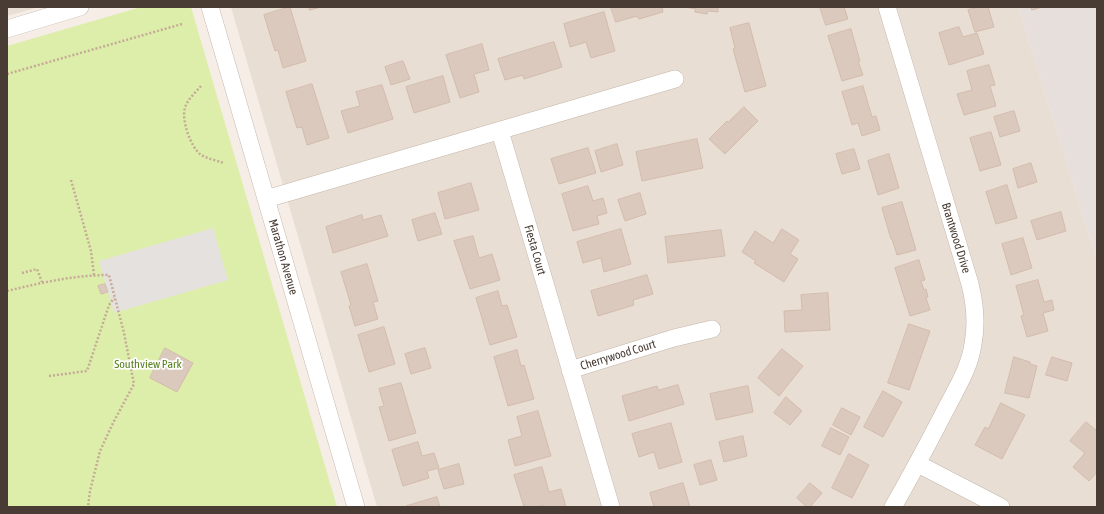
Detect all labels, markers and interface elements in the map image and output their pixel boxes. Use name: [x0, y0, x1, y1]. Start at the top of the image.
street label: Brantwood Drive: [938, 201, 974, 275]
street label: Marathon Avenue: [265, 217, 301, 297]
street label: Fiesta Court: [521, 223, 549, 277]
street label: Cherrywood Court: [579, 337, 657, 373]
park label: Southview Park: [114, 357, 182, 371]

